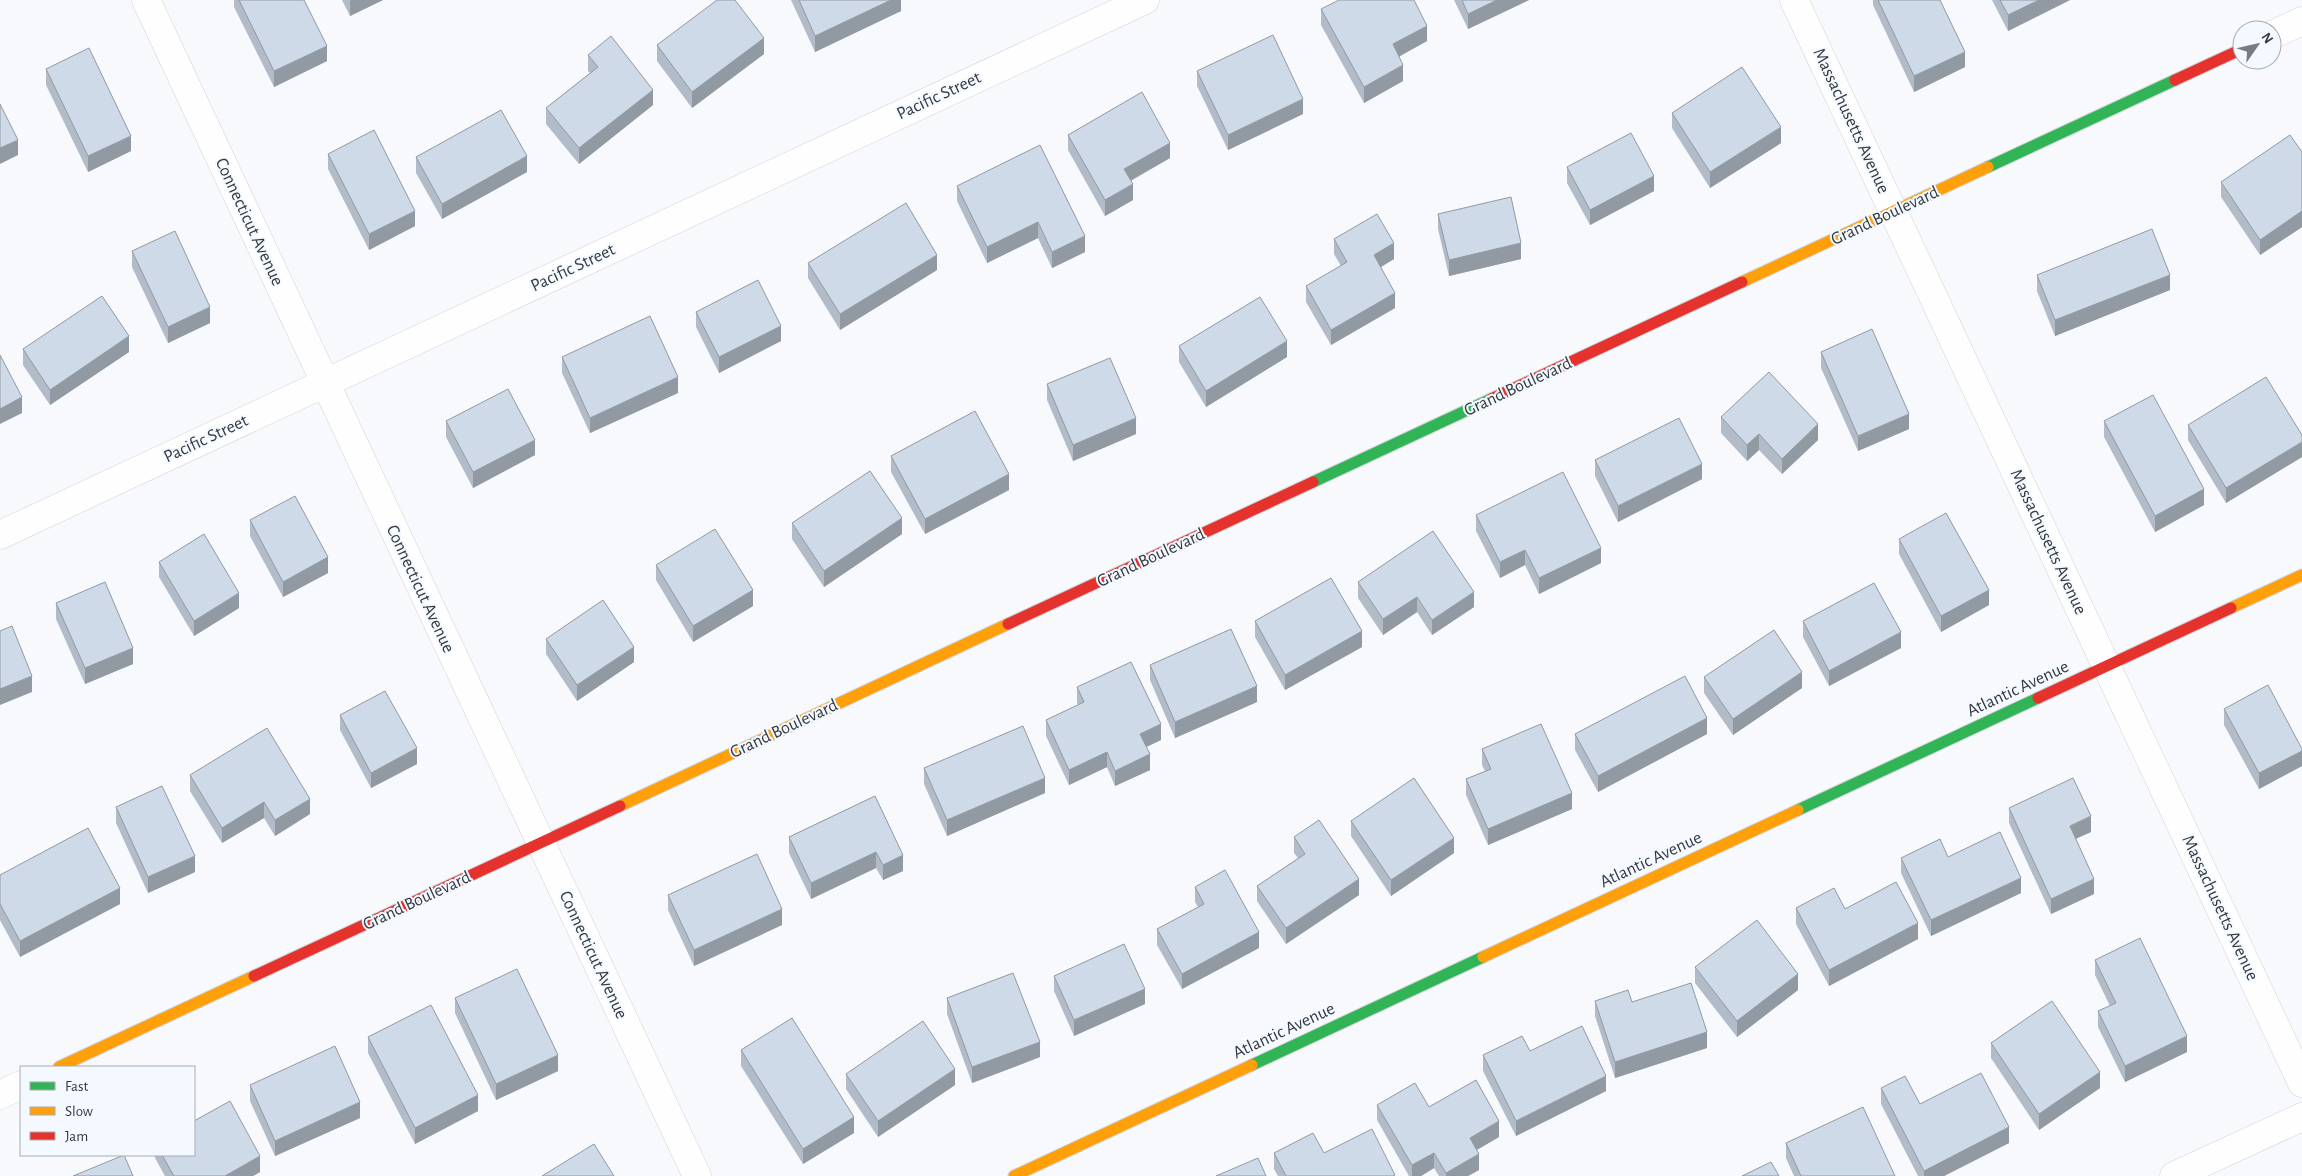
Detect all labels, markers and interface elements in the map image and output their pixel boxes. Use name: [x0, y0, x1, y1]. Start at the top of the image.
north arrow: [2232, 20, 2282, 70]
text: N: [2258, 30, 2275, 46]
street label: Massachusetts Avenue: [1809, 46, 1893, 196]
street label: Pacific Street: [894, 69, 984, 123]
street label: Connecticut Avenue: [212, 155, 286, 289]
street label: Grand Boulevard: [1828, 183, 1942, 249]
street label: Pacific Street: [528, 241, 618, 295]
street label: Grand Boulevard: [1461, 354, 1575, 420]
street label: Pacific Street: [161, 412, 251, 466]
street label: Massachusetts Avenue: [2006, 467, 2090, 617]
street label: Connecticut Avenue: [383, 522, 457, 656]
street label: Grand Boulevard: [1094, 525, 1208, 591]
street label: Atlantic Avenue: [1964, 658, 2072, 720]
street label: Grand Boulevard: [727, 696, 841, 762]
street label: Atlantic Avenue: [1597, 829, 1705, 891]
street label: Massachusetts Avenue: [2178, 833, 2262, 983]
street label: Grand Boulevard: [360, 868, 474, 934]
street label: Connecticut Avenue: [556, 888, 630, 1022]
street label: Atlantic Avenue: [1230, 1000, 1338, 1062]
legend: [20, 1066, 195, 1156]
text: Fast: [65, 1079, 89, 1094]
text: Slow: [65, 1104, 93, 1119]
text: Jam: [65, 1129, 88, 1144]

